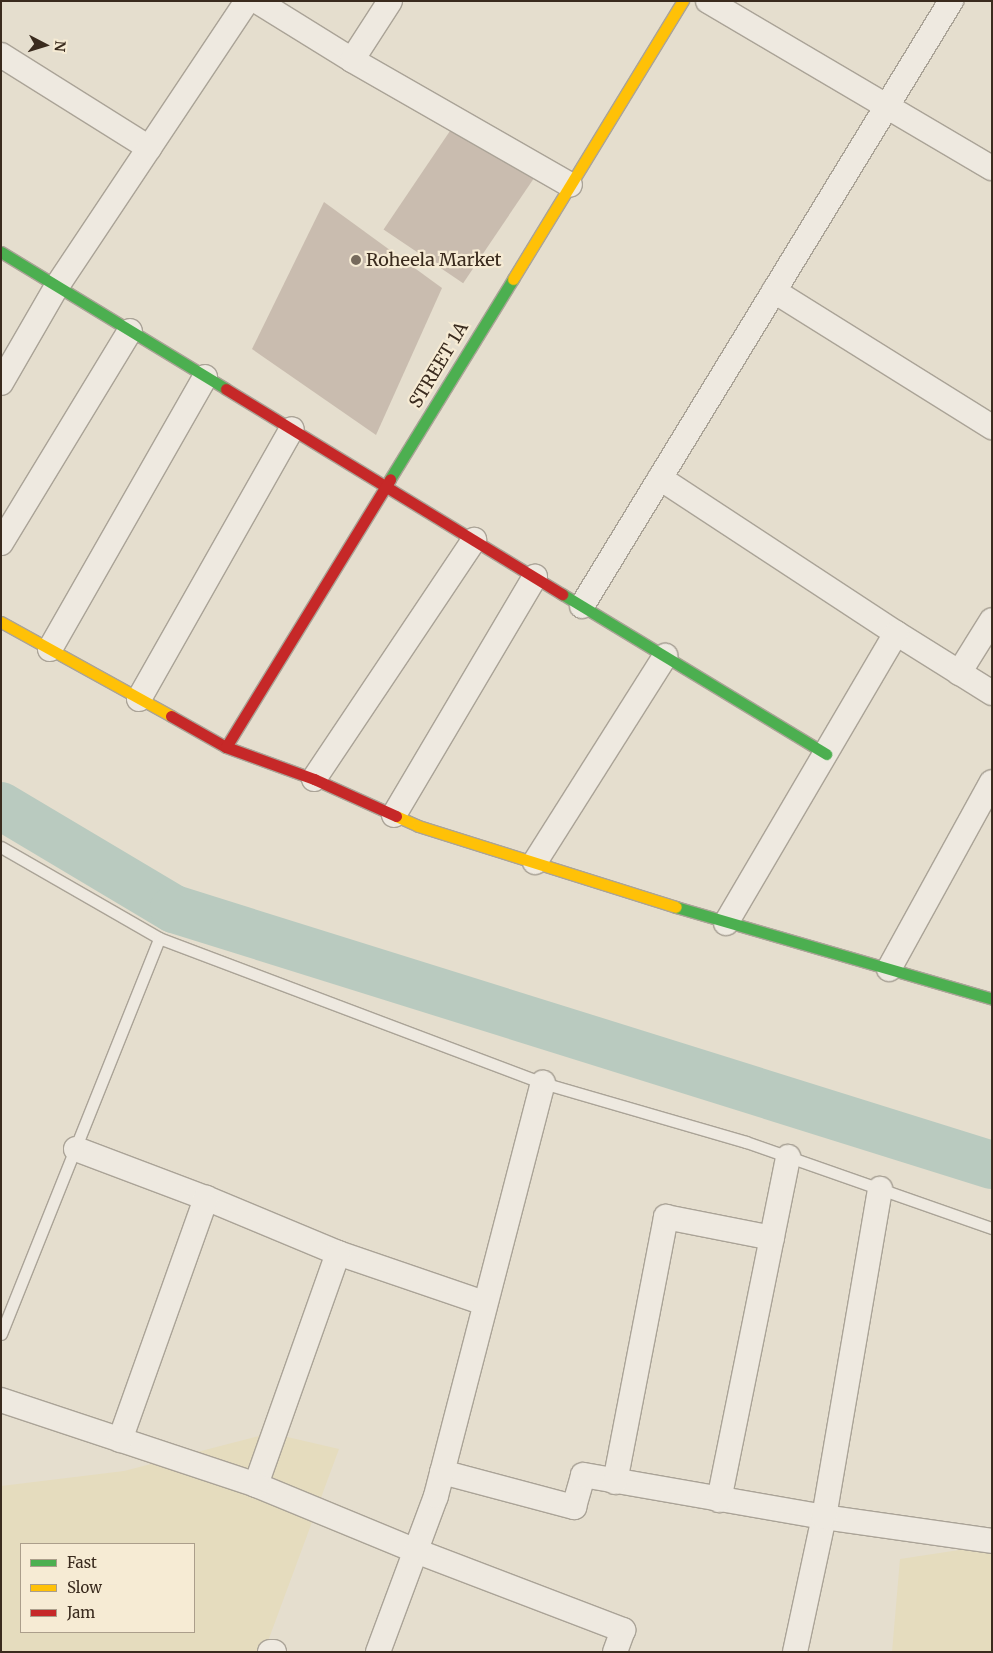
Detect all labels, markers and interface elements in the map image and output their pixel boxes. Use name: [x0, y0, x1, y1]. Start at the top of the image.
north arrow: [20, 20, 70, 70]
text: N: [50, 40, 69, 53]
place label: Roheela Market: [366, 249, 502, 271]
marker: Roheela Market: [350, 254, 362, 266]
street label: STREET 1A: [405, 318, 473, 412]
legend: [20, 1543, 195, 1633]
text: Fast: [67, 1553, 97, 1572]
text: Slow: [67, 1578, 102, 1597]
text: Jam: [67, 1603, 95, 1622]

